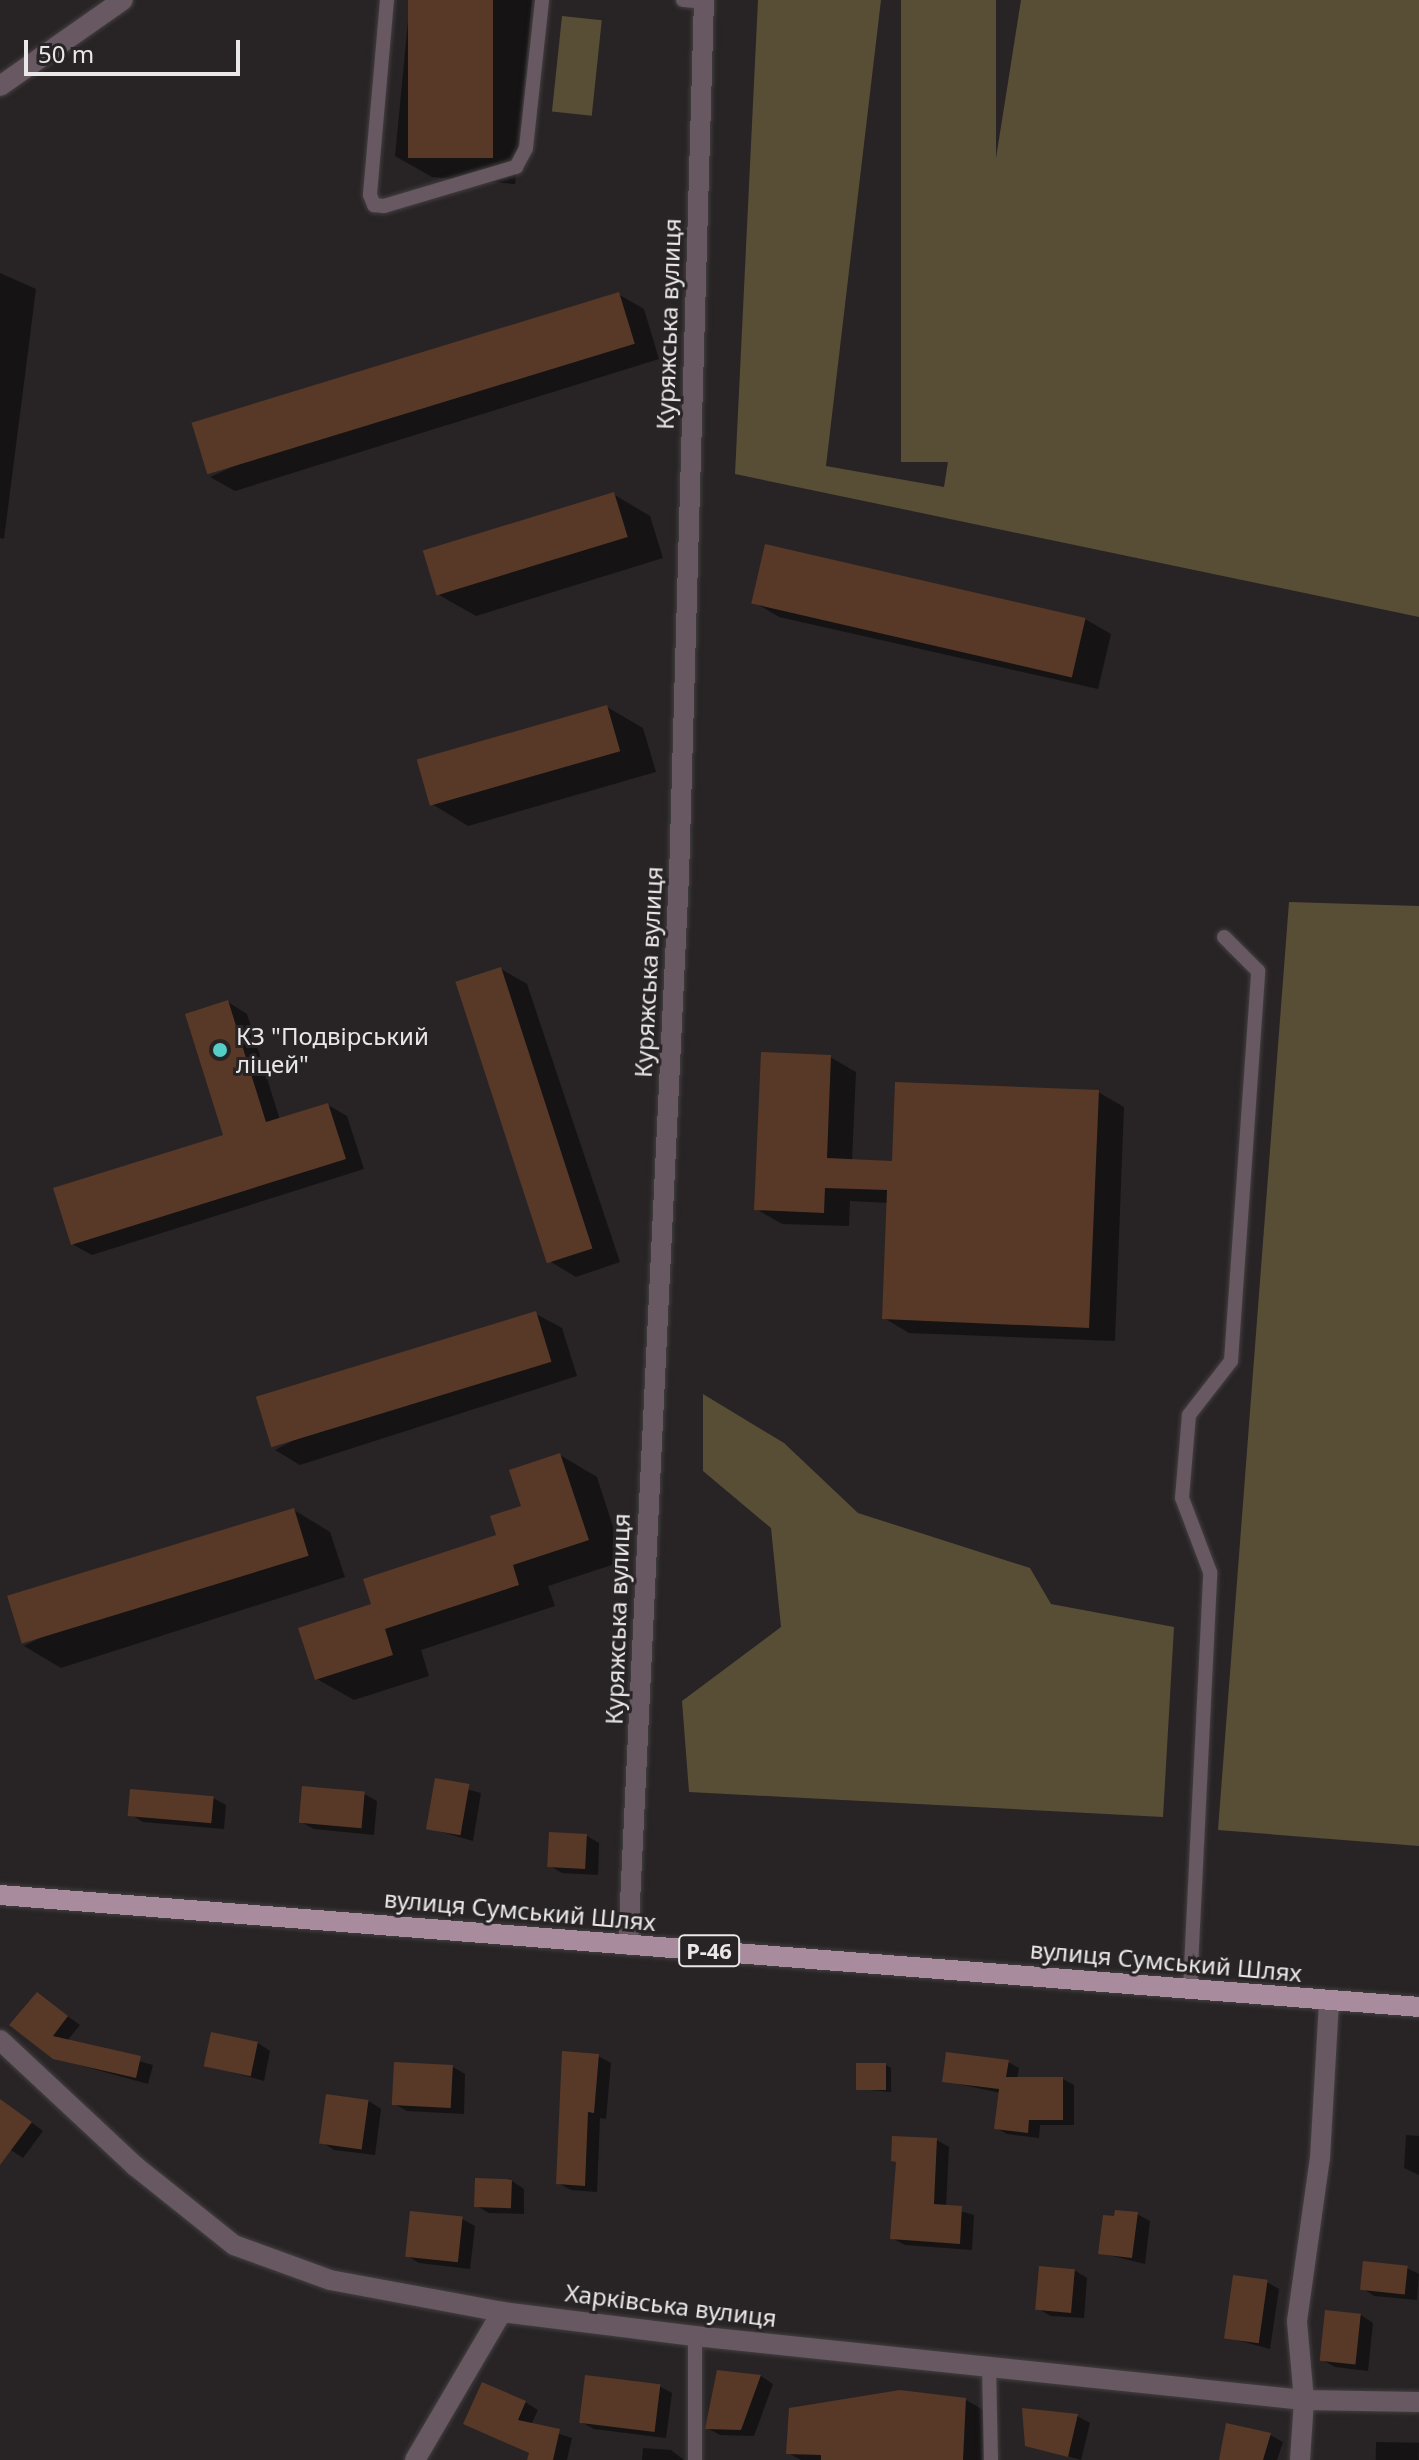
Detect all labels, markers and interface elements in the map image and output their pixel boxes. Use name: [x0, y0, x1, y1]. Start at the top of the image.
scale bar: [28, 24, 244, 74]
text: 50 m: [38, 37, 94, 70]
street label: Куряжська вулиця: [650, 218, 686, 430]
street label: Куряжська вулиця: [628, 866, 668, 1078]
place label: КЗ "Подвірський ліцей": [236, 1022, 429, 1078]
marker: КЗ "Подвірський ліцей": [211, 1041, 229, 1059]
street label: Куряжська вулиця: [599, 1513, 635, 1725]
street label: вулиця Сумський Шлях: [383, 1884, 657, 1936]
road number: Р-46: [677, 1933, 741, 1969]
street label: вулиця Сумський Шлях: [1029, 1935, 1303, 1987]
street label: Харківська вулиця: [564, 2278, 778, 2332]

